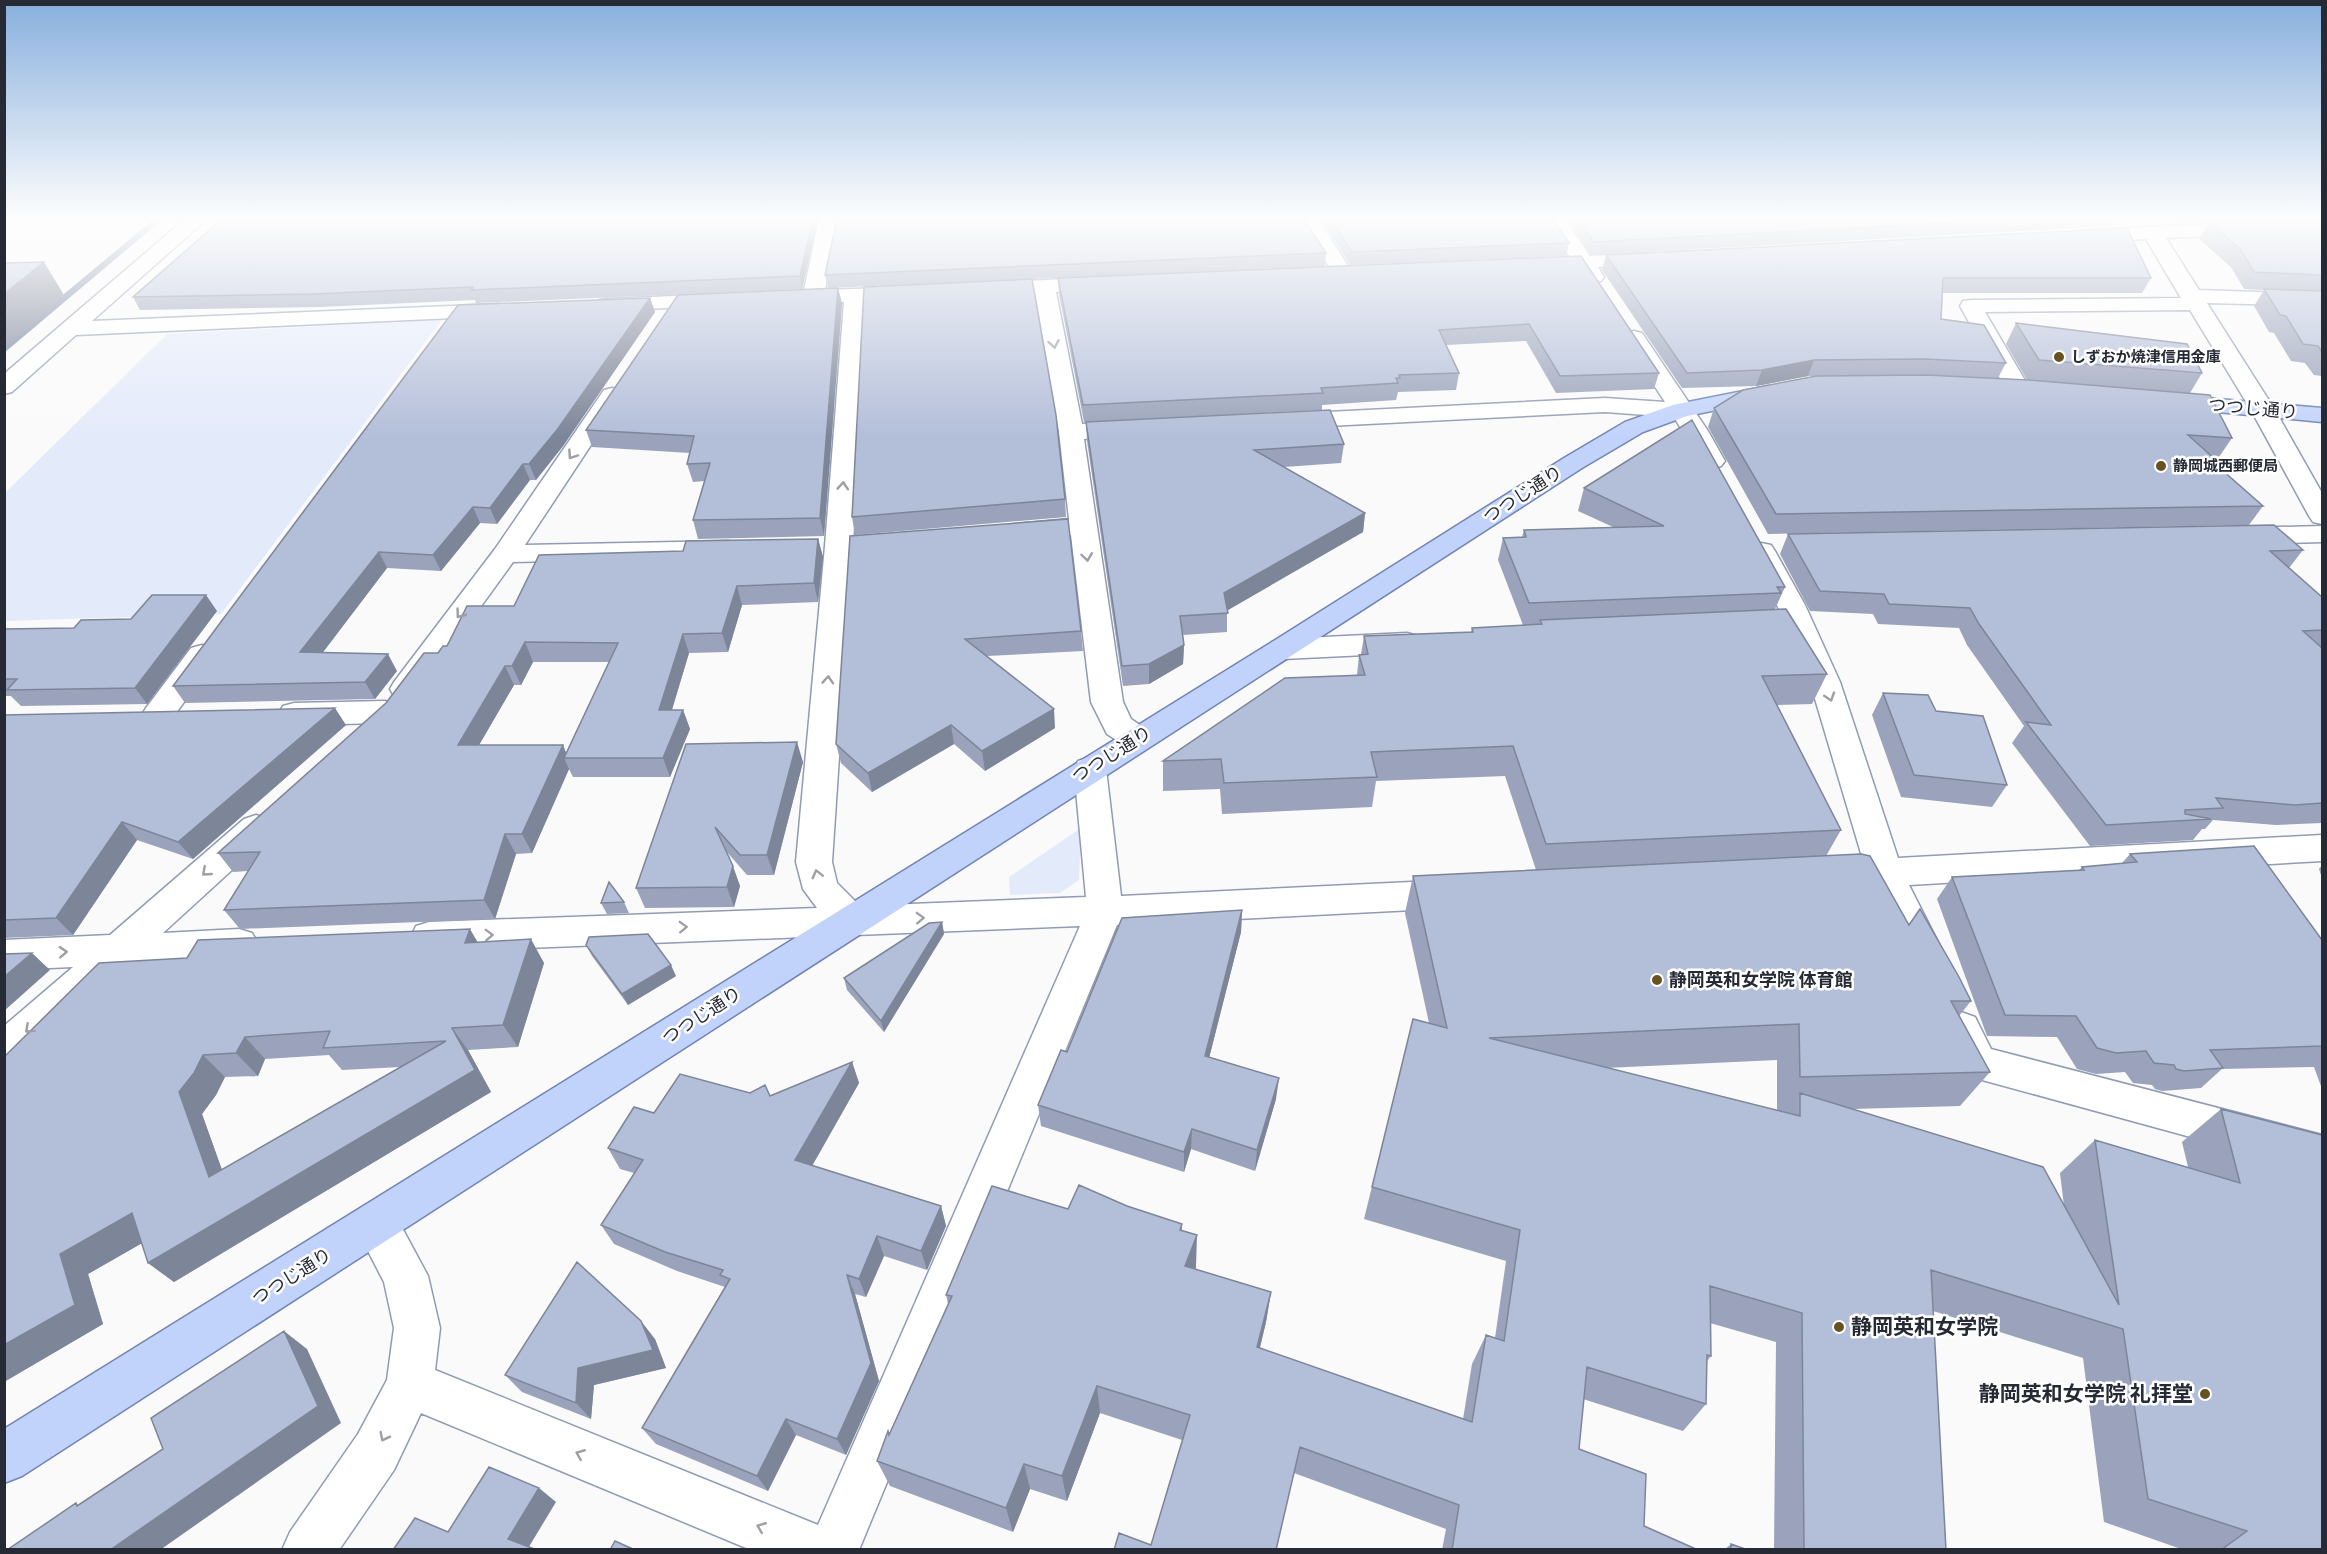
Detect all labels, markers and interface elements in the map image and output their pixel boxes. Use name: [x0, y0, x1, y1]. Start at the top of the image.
one-way arrow: [1047, 338, 1060, 348]
place label: しずおか焼津信用金庫: [2071, 347, 2221, 368]
marker: しずおか焼津信用金庫: [2052, 350, 2066, 364]
street label: つつじ通り: [2207, 393, 2299, 425]
one-way arrow: [568, 448, 579, 459]
place label: 静岡城西郵便局: [2173, 456, 2278, 477]
marker: 静岡城西郵便局: [2154, 459, 2168, 473]
street label: つつじ通り: [1478, 460, 1568, 530]
one-way arrow: [836, 481, 849, 490]
one-way arrow: [1080, 552, 1093, 562]
one-way arrow: [457, 608, 468, 619]
one-way arrow: [822, 676, 835, 685]
one-way arrow: [1822, 691, 1835, 702]
street label: つつじ通り: [1067, 721, 1157, 789]
one-way arrow: [202, 865, 213, 876]
one-way arrow: [812, 870, 825, 880]
one-way arrow: [916, 911, 925, 924]
one-way arrow: [679, 920, 688, 933]
one-way arrow: [484, 928, 493, 941]
one-way arrow: [58, 945, 67, 958]
place label: 静岡英和女学院 体育館: [1669, 968, 1853, 993]
marker: 静岡英和女学院 体育館: [1650, 973, 1664, 987]
street label: つつじ通り: [657, 981, 747, 1051]
one-way arrow: [25, 1022, 36, 1033]
street label: つつじ通り: [247, 1243, 337, 1311]
place label: 静岡英和女学院: [1851, 1312, 1998, 1342]
marker: 静岡英和女学院: [1832, 1320, 1846, 1334]
place label: 静岡英和女学院 礼拝堂: [1979, 1379, 2193, 1409]
marker: 静岡英和女学院 礼拝堂: [2198, 1387, 2212, 1401]
one-way arrow: [379, 1430, 391, 1441]
one-way arrow: [575, 1449, 586, 1461]
one-way arrow: [756, 1522, 767, 1534]

